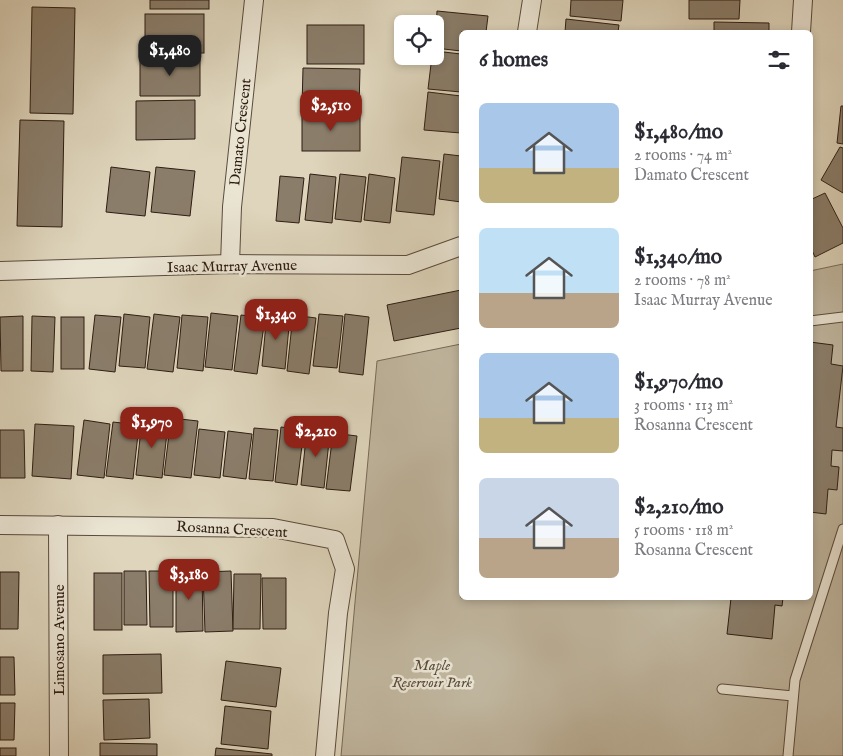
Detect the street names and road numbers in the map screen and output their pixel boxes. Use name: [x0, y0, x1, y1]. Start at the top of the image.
street label: Damato Crescent: [225, 77, 256, 187]
street label: Isaac Murray Avenue: [167, 256, 297, 277]
street label: Rosanna Crescent: [176, 517, 288, 542]
street label: Limosano Avenue: [50, 584, 69, 696]

